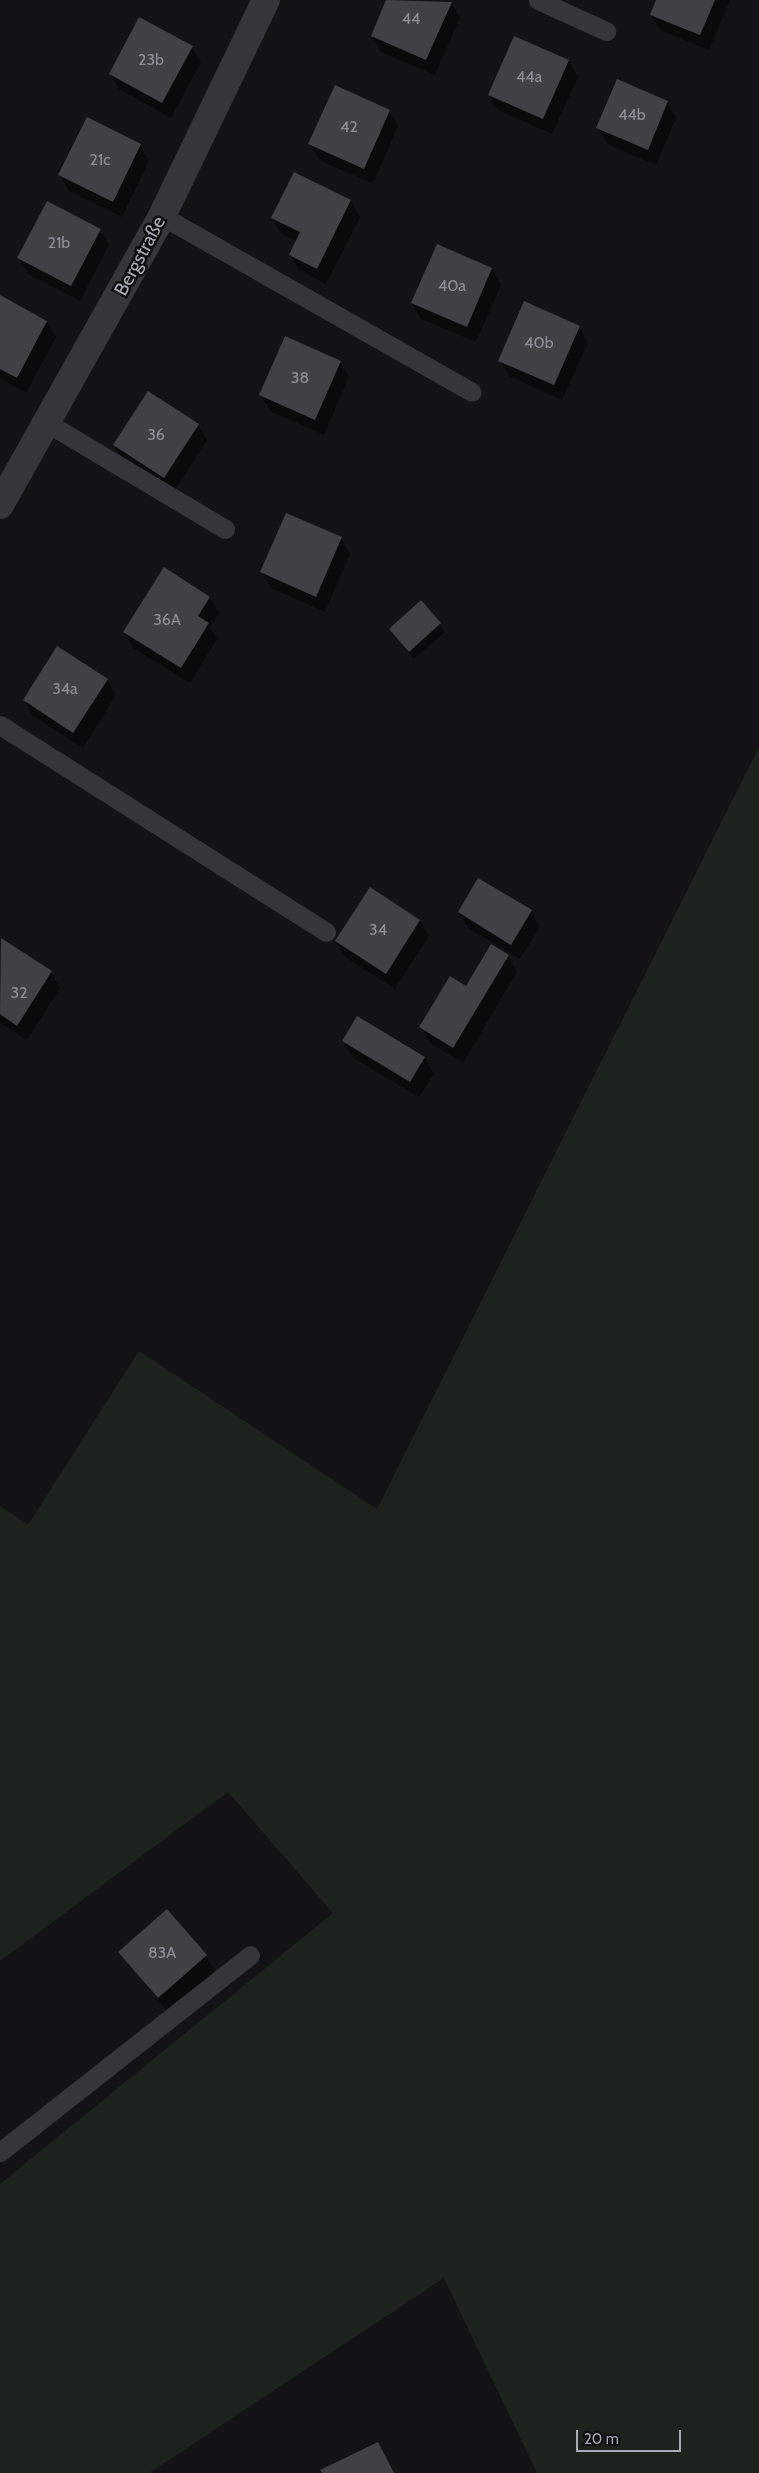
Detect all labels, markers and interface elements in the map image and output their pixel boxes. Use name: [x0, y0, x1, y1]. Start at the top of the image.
house number: 44: [402, 9, 420, 29]
house number: 23b: [138, 50, 164, 70]
house number: 44a: [516, 67, 542, 87]
house number: 44b: [618, 105, 646, 125]
house number: 42: [340, 117, 358, 137]
house number: 21c: [90, 150, 110, 170]
street label: Bergstraße: [110, 213, 170, 299]
house number: 21b: [48, 233, 70, 253]
house number: 40a: [438, 276, 466, 296]
house number: 40b: [524, 333, 554, 353]
house number: 38: [291, 368, 309, 388]
house number: 36: [147, 425, 165, 445]
house number: 36A: [153, 610, 181, 630]
house number: 34a: [52, 679, 78, 699]
house number: 34: [369, 920, 387, 940]
house number: 32: [10, 983, 28, 1003]
house number: 83A: [148, 1943, 176, 1963]
scale bar: [579, 2420, 684, 2452]
text: 20 m: [584, 2430, 619, 2448]

